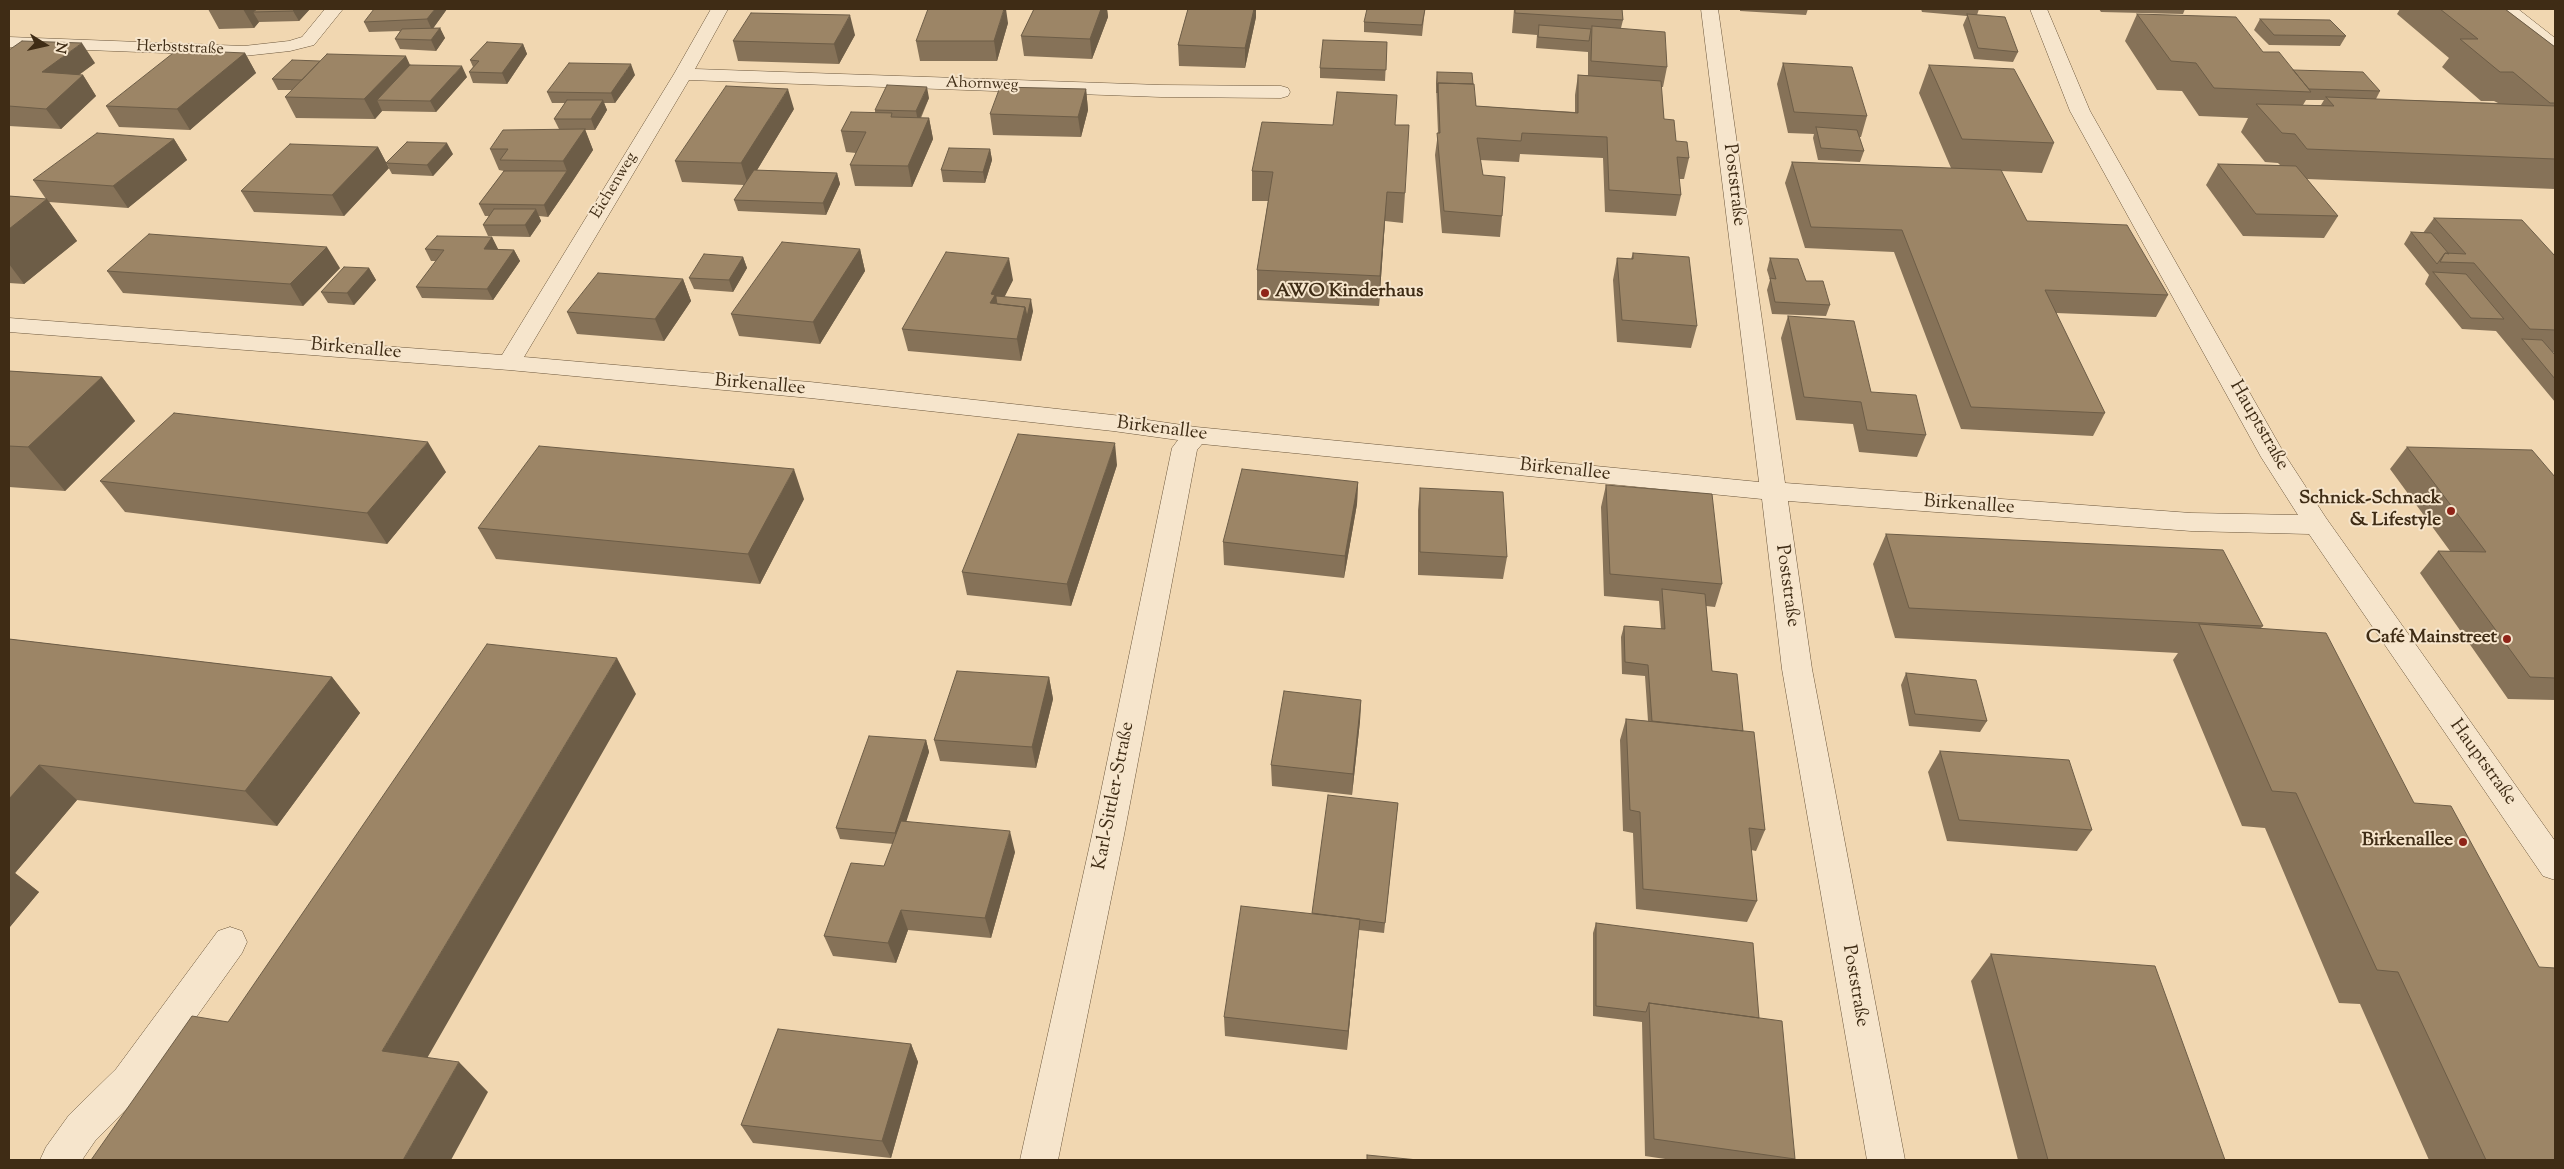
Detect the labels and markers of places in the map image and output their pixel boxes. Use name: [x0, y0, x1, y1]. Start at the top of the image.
place label: AWO Kinderhaus: [1275, 282, 1423, 304]
marker: AWO Kinderhaus: [1259, 287, 1271, 299]
place label: Schnick-Schnack & Lifestyle: [2299, 489, 2441, 533]
marker: Schnick-Schnack & Lifestyle: [2445, 505, 2457, 517]
place label: Café Mainstreet: [2366, 628, 2497, 650]
marker: Café Mainstreet: [2501, 633, 2513, 645]
place label: Birkenallee: [2362, 831, 2453, 853]
marker: Birkenallee: [2457, 836, 2469, 848]

